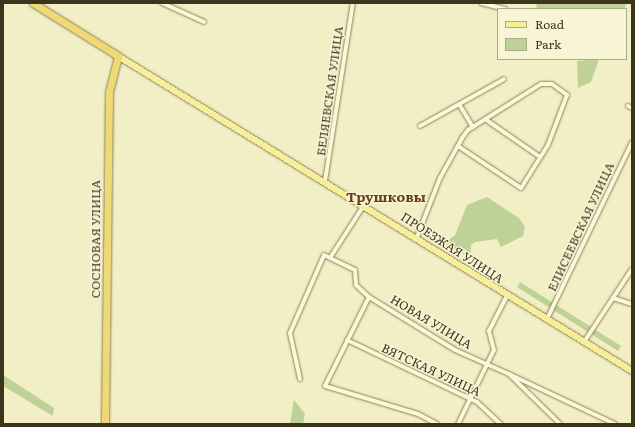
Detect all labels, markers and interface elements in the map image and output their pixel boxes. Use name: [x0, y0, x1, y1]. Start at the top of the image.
legend: [497, 8, 627, 60]
text: Road: [535, 15, 564, 33]
street label: БЕЛЯЕВСКАЯ УЛИЦА: [314, 25, 346, 157]
text: Park: [535, 35, 561, 53]
street label: ЕЛИСЕЕВСКАЯ УЛИЦА: [545, 160, 617, 294]
street label: СОСНОВАЯ УЛИЦА: [89, 180, 103, 298]
district label: Трушковы: [346, 188, 426, 204]
street label: ПРОЕЗЖАЯ УЛИЦА: [398, 210, 506, 286]
street label: НОВАЯ УЛИЦА: [388, 292, 474, 352]
street label: ВЯТСКАЯ УЛИЦА: [379, 341, 483, 399]

